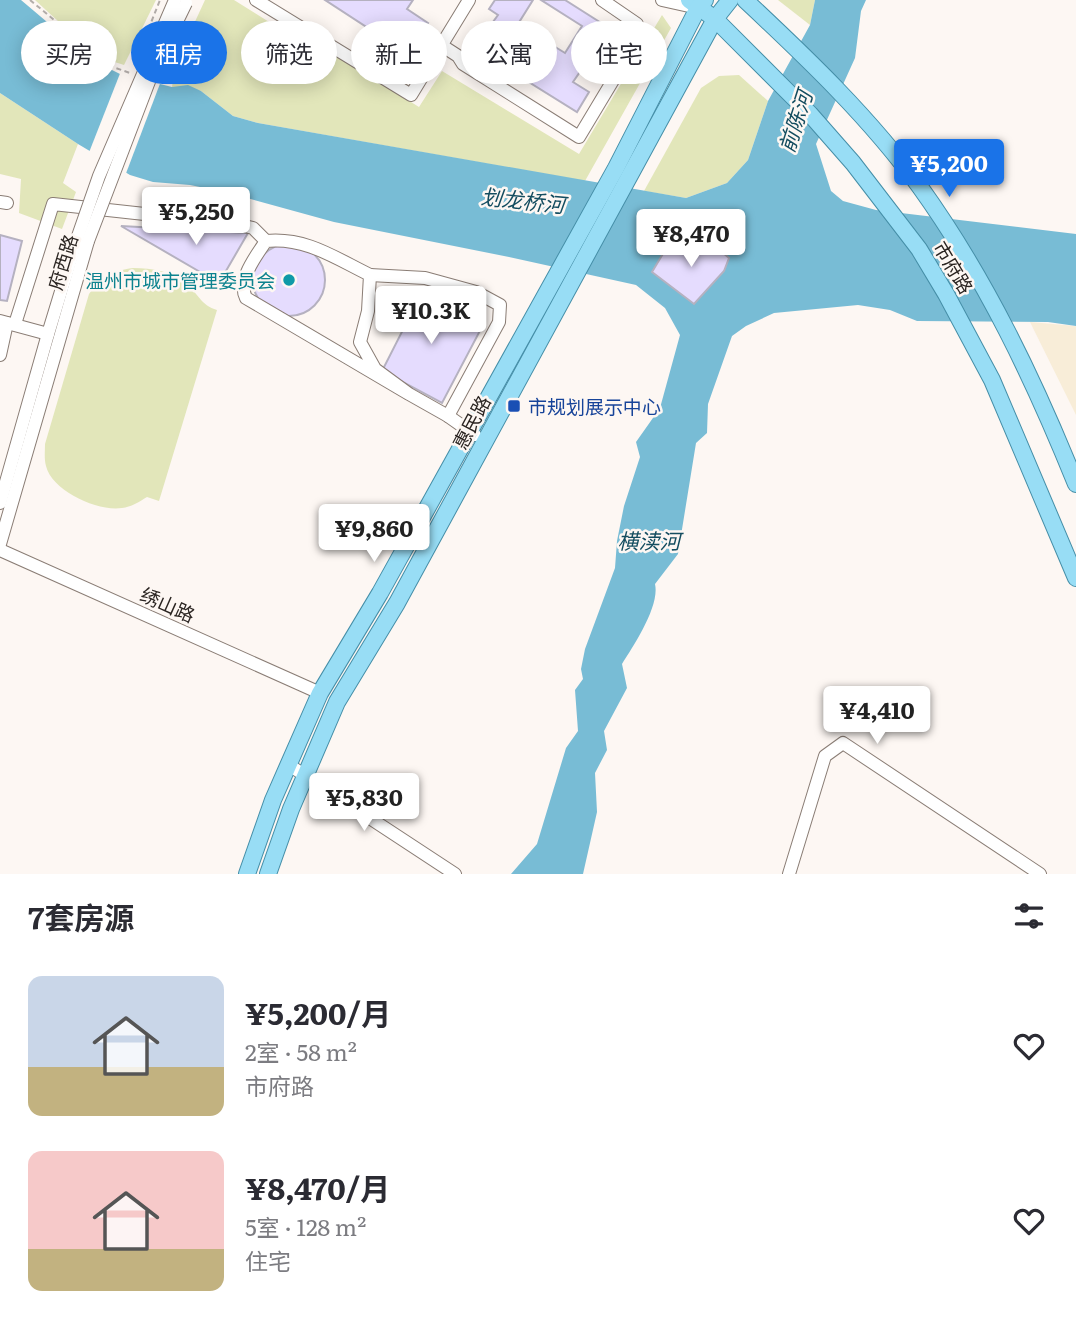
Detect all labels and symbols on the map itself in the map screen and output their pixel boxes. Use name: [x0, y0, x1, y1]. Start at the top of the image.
water label: 前陈河: [770, 82, 820, 156]
pin: ¥5,200: [892, 140, 1006, 199]
water label: 划龙桥河: [480, 179, 570, 219]
pin: ¥5,250: [139, 188, 253, 247]
pin: ¥8,470: [634, 210, 748, 269]
street label: 府西路: [40, 231, 84, 293]
street label: 市府路: [927, 235, 981, 299]
place label: 温州市城市管理委员会: [85, 266, 275, 294]
marker: 温州市城市管理委员会: [281, 272, 297, 288]
pin: ¥10.3K: [374, 286, 488, 346]
street label: 惠民路: [445, 390, 497, 454]
place label: 市规划展示中心: [528, 392, 661, 420]
marker: 市规划展示中心: [506, 398, 522, 414]
pin: ¥9,860: [317, 504, 431, 564]
water label: 横渎河: [618, 524, 684, 555]
street label: 绣山路: [136, 580, 200, 628]
pin: ¥4,410: [820, 686, 934, 746]
pin: ¥5,830: [307, 774, 421, 833]

